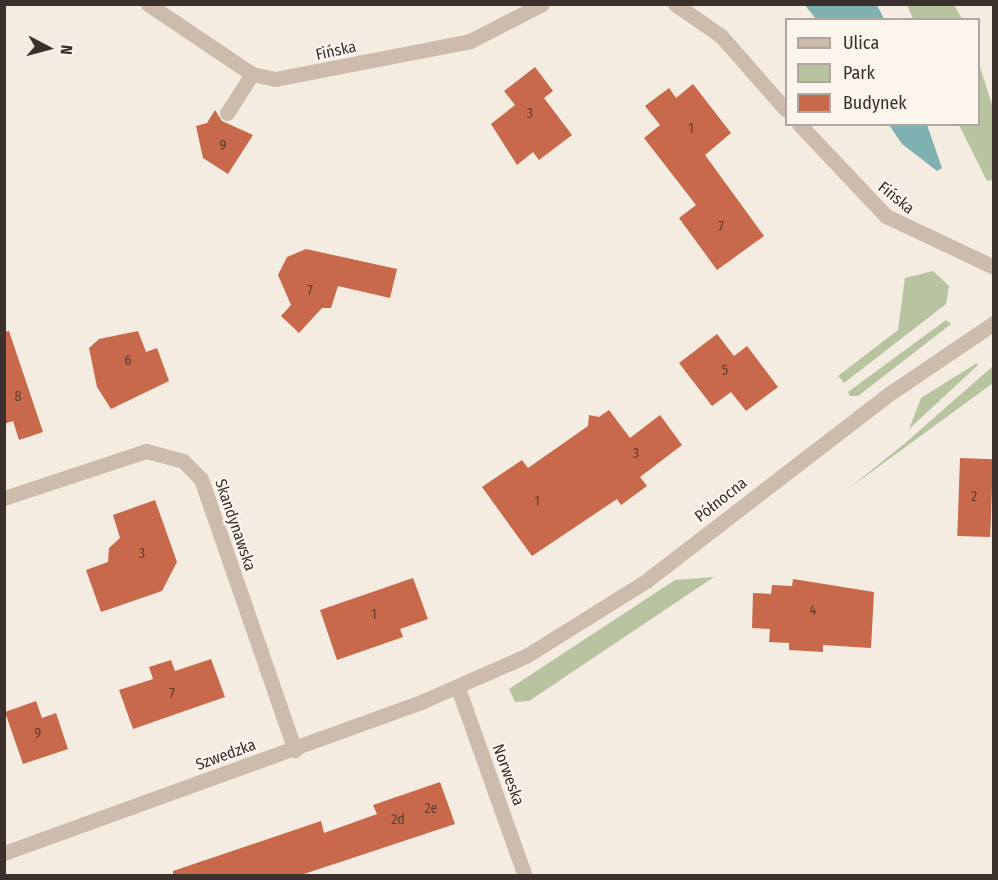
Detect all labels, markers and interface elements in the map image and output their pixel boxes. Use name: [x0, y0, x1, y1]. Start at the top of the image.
north arrow: [18, 18, 78, 78]
legend: [785, 18, 980, 126]
text: Ulica: [843, 32, 879, 54]
street label: Fińska: [314, 37, 358, 65]
text: N: [56, 44, 76, 56]
text: Park: [843, 62, 875, 84]
text: Budynek: [843, 92, 907, 114]
house number: 3: [527, 106, 533, 122]
house number: 1: [688, 121, 694, 137]
house number: 9: [220, 138, 226, 154]
street label: Fińska: [874, 178, 918, 218]
house number: 7: [718, 219, 724, 235]
house number: 7: [307, 283, 313, 299]
house number: 6: [125, 353, 131, 369]
house number: 5: [722, 363, 728, 379]
house number: 8: [15, 389, 21, 405]
house number: 3: [633, 446, 639, 462]
street label: Północna: [691, 474, 751, 526]
street label: Skandynawska: [210, 477, 260, 573]
house number: 2: [971, 489, 977, 505]
house number: 1: [534, 494, 540, 510]
house number: 3: [139, 546, 145, 562]
house number: 4: [810, 603, 816, 619]
house number: 1: [371, 607, 377, 623]
house number: 7: [169, 686, 175, 702]
house number: 9: [35, 726, 41, 742]
street label: Szwedzka: [193, 735, 259, 775]
street label: Norweska: [488, 742, 528, 808]
house number: 2e: [425, 801, 437, 817]
house number: 2d: [391, 812, 405, 828]

